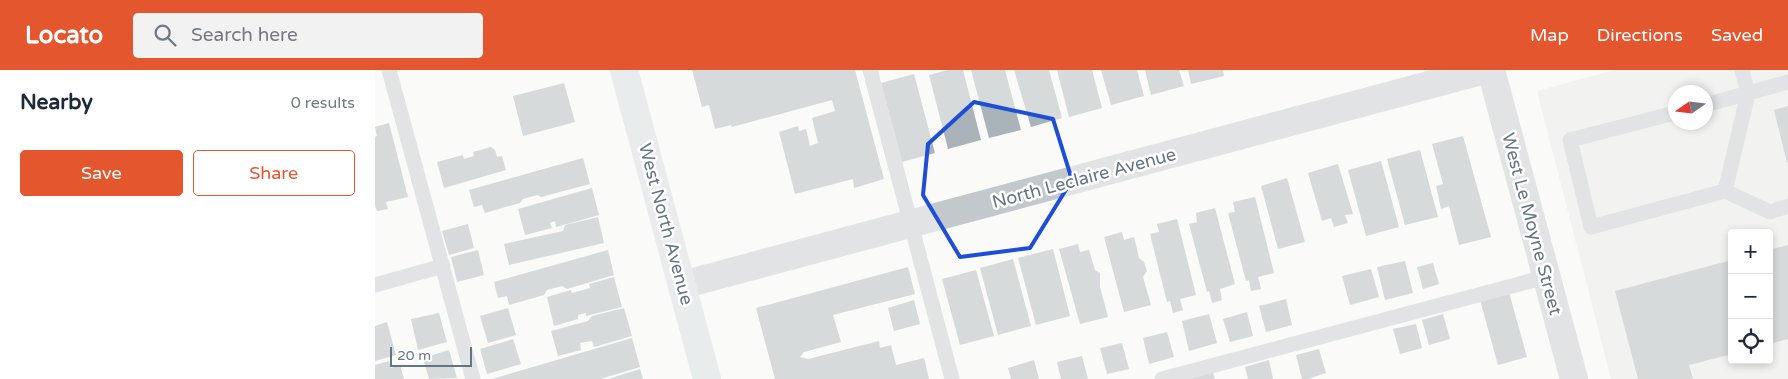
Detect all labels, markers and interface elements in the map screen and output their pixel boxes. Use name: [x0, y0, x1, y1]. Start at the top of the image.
search box: [133, 13, 483, 58]
text: Locato: [25, 21, 103, 50]
icon: search: [151, 21, 179, 49]
text: Search here: [191, 24, 298, 46]
text: Map: [1530, 24, 1569, 46]
text: Directions: [1597, 24, 1683, 46]
text: Saved: [1711, 24, 1763, 46]
north arrow: [1668, 85, 1713, 130]
text: Nearby: [20, 90, 93, 115]
text: 0 results: [291, 93, 355, 113]
street label: West Le Moyne Street: [1497, 130, 1567, 318]
street label: West North Avenue: [634, 141, 698, 307]
street label: North Leclaire Avenue: [990, 143, 1178, 213]
button: Save: [20, 150, 183, 196]
button: Share: [193, 150, 355, 196]
map controls: [1728, 229, 1773, 364]
button: +: [1728, 229, 1773, 274]
button: −: [1728, 274, 1773, 319]
button: locate: [1728, 319, 1773, 364]
scale bar: [390, 344, 473, 367]
text: 20 m: [397, 347, 431, 364]

